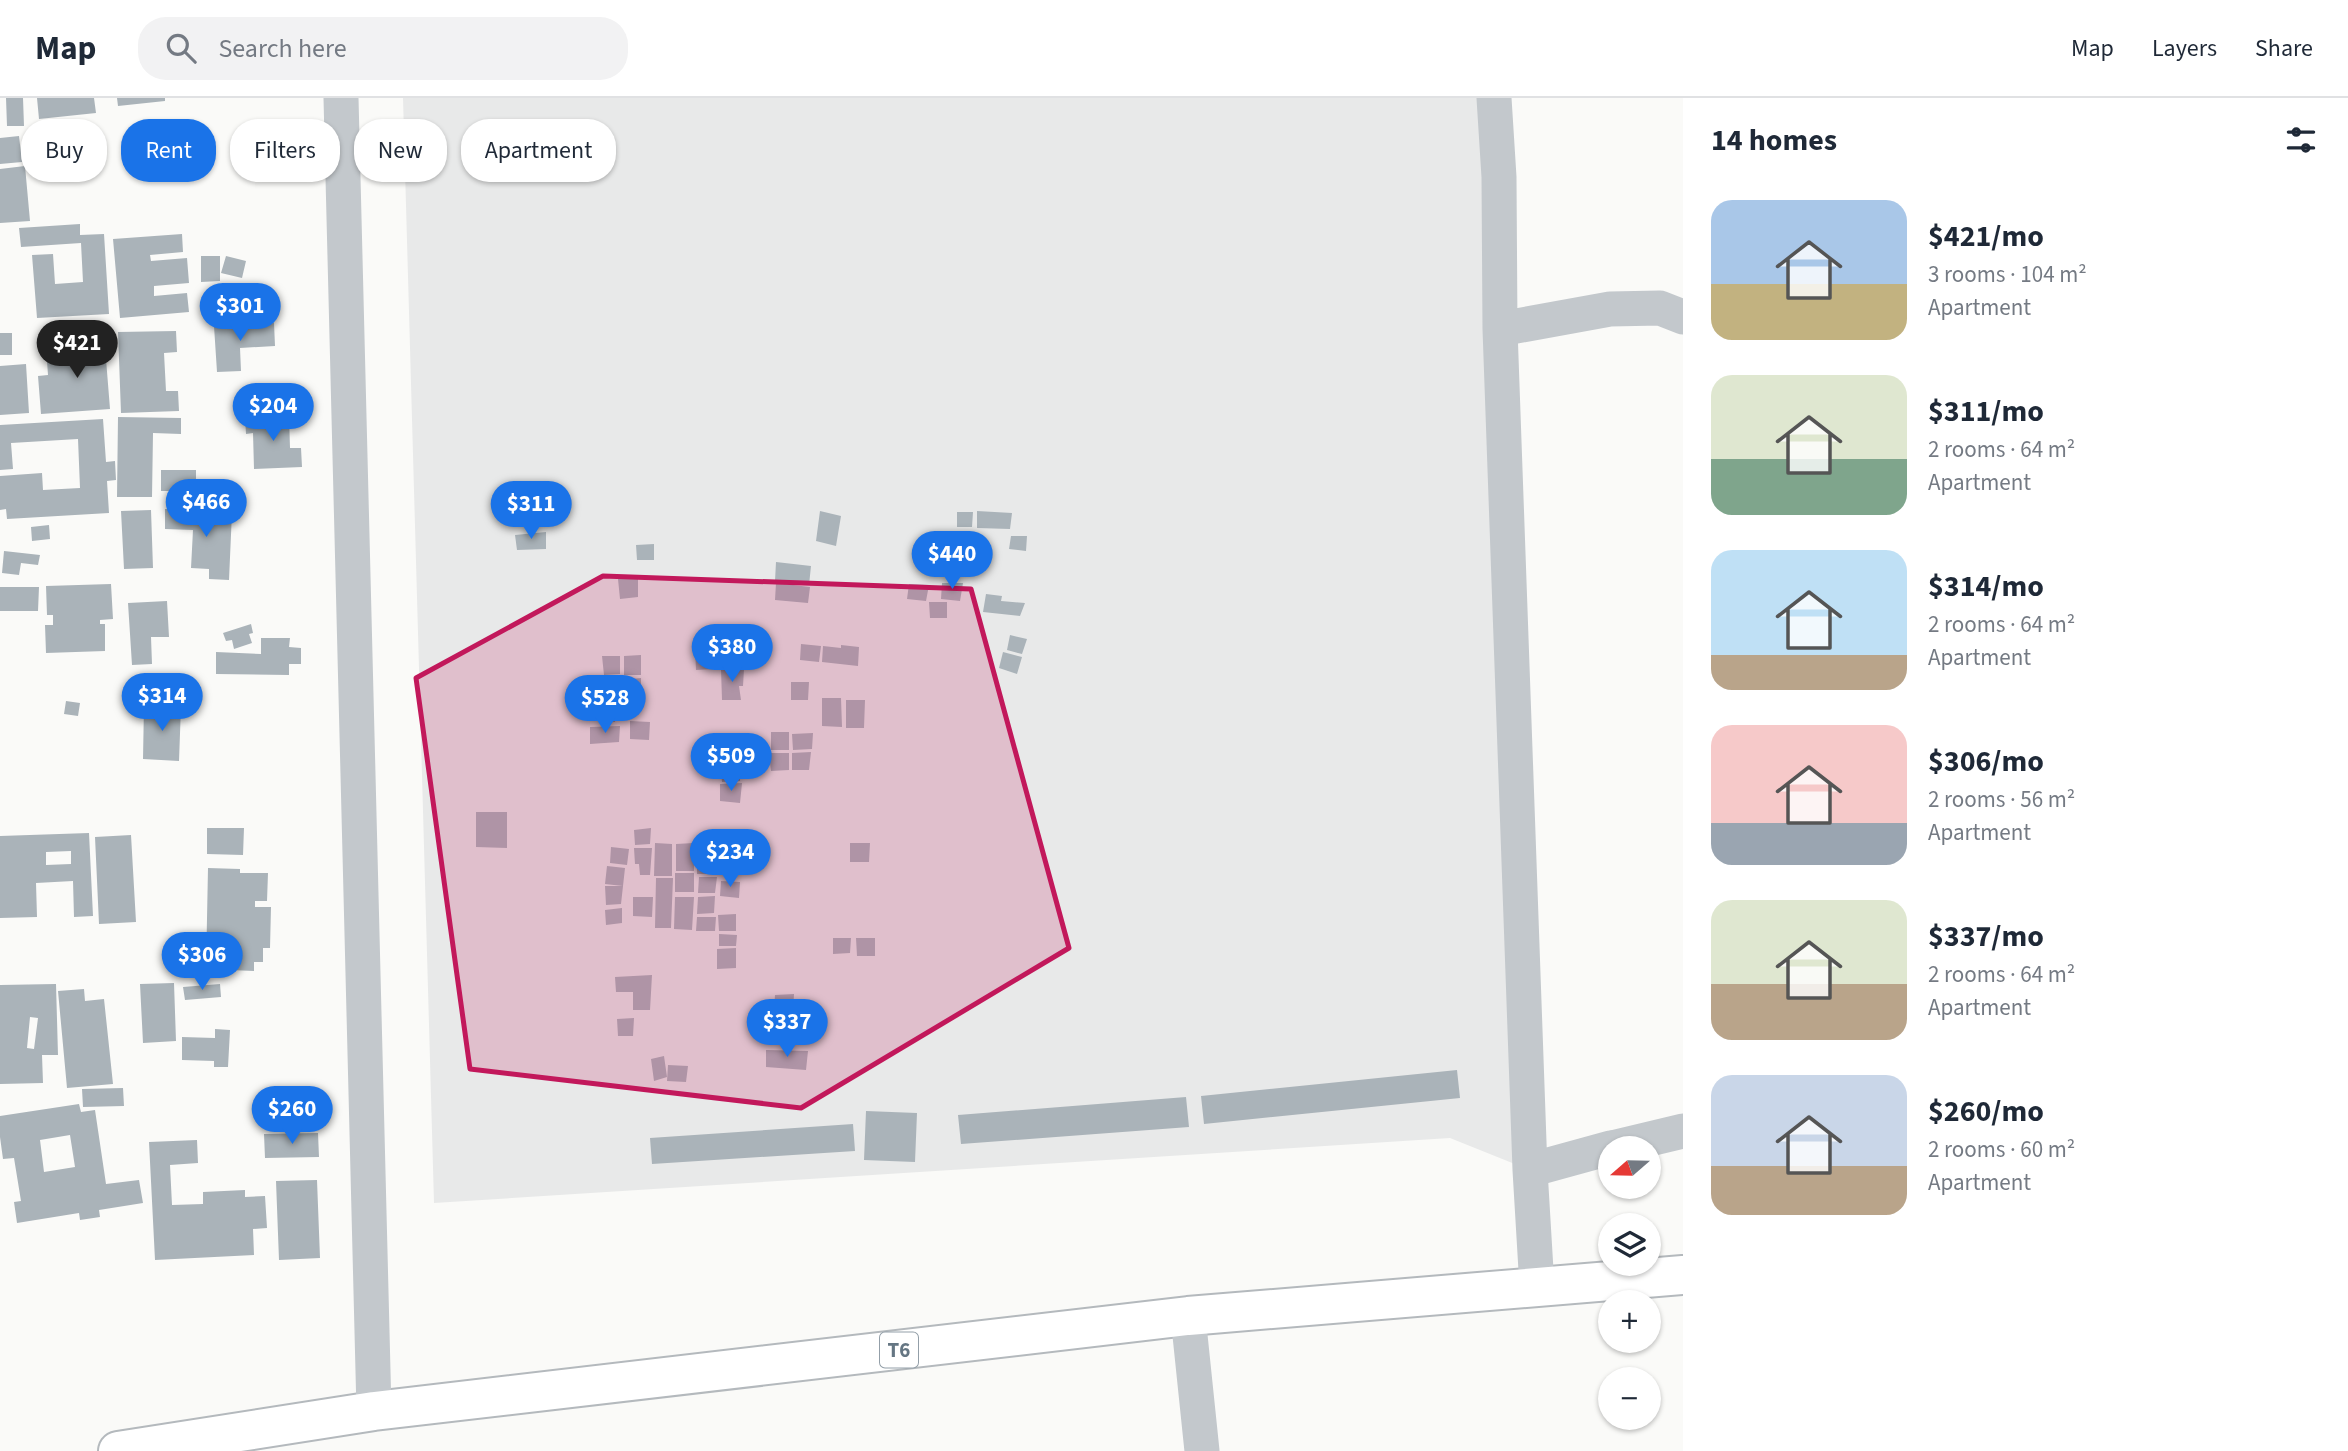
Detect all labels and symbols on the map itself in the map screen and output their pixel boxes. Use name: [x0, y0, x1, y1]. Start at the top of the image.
pin: $301: [199, 284, 281, 343]
pin: $421: [36, 320, 118, 380]
pin: $204: [232, 384, 314, 443]
pin: $466: [165, 480, 247, 539]
pin: $311: [490, 482, 572, 541]
pin: $440: [911, 532, 993, 591]
pin: $380: [691, 624, 773, 684]
pin: $314: [121, 674, 203, 733]
pin: $528: [564, 676, 646, 735]
pin: $509: [690, 734, 772, 793]
pin: $234: [689, 830, 771, 889]
pin: $306: [161, 932, 243, 992]
pin: $337: [746, 1000, 828, 1059]
pin: $260: [251, 1086, 333, 1146]
north arrow: [1598, 1136, 1661, 1199]
road number: T6: [880, 1332, 918, 1368]

